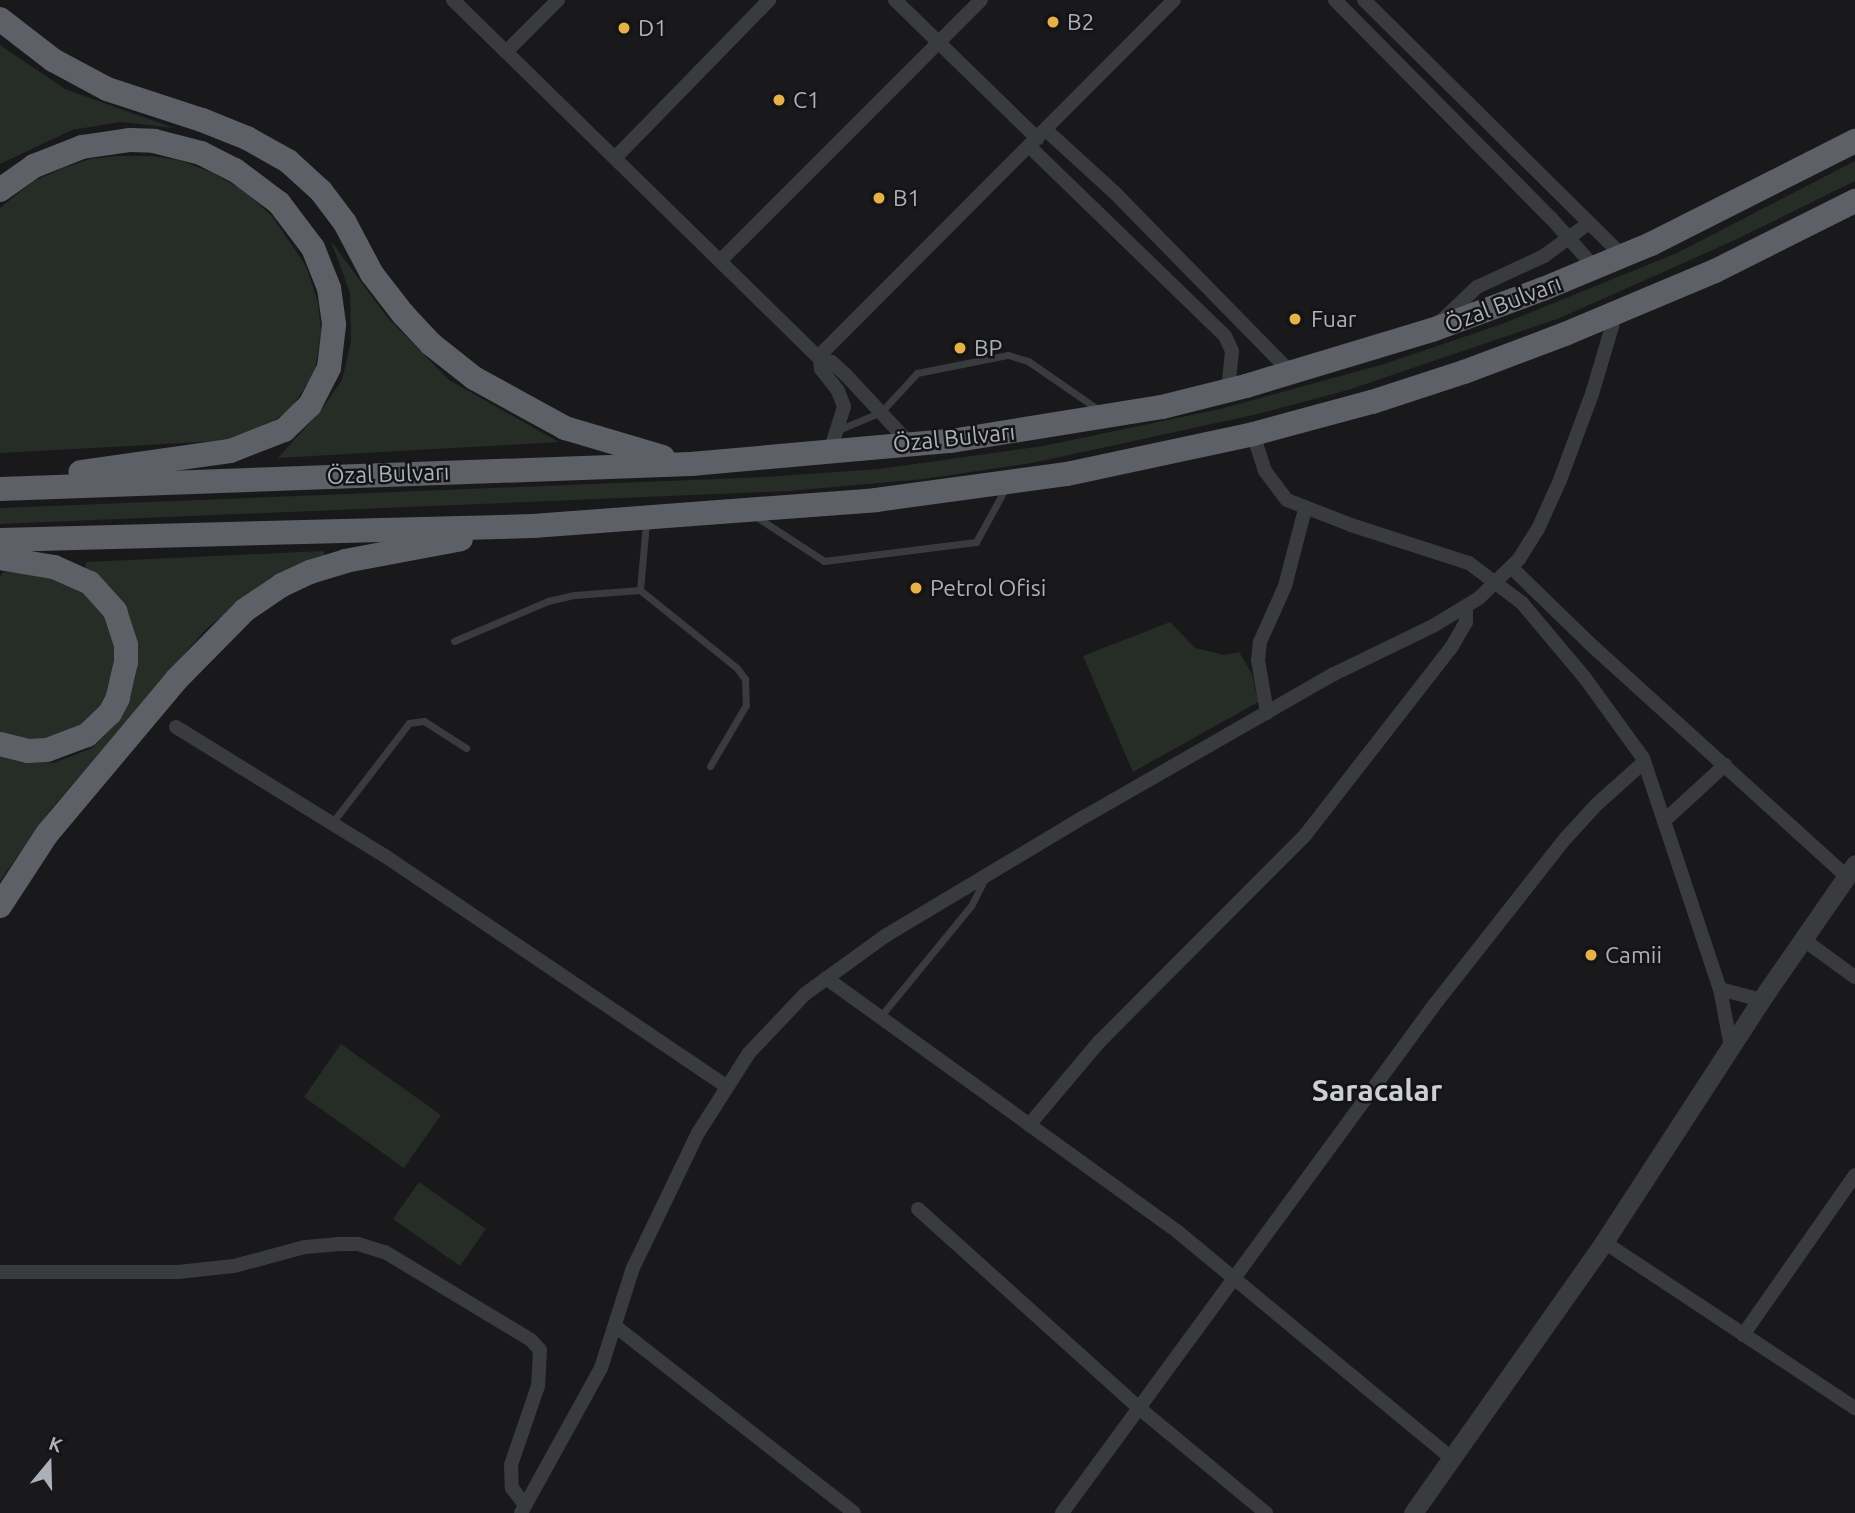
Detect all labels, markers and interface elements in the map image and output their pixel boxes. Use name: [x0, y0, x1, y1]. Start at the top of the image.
place label: B2: [1067, 8, 1095, 36]
place label: D1: [638, 14, 667, 42]
marker: B2: [1045, 14, 1061, 30]
marker: D1: [616, 20, 632, 36]
place label: C1: [793, 86, 820, 114]
marker: C1: [771, 92, 787, 108]
place label: B1: [893, 184, 921, 212]
marker: B1: [871, 190, 887, 206]
street label: Özal Bulvarı: [1441, 269, 1565, 339]
place label: Fuar: [1311, 305, 1356, 333]
marker: Fuar: [1285, 309, 1305, 329]
place label: BP: [974, 334, 1002, 362]
marker: BP: [952, 340, 968, 356]
street label: Özal Bulvarı: [892, 418, 1016, 458]
street label: Özal Bulvarı: [326, 458, 450, 490]
place label: Petrol Ofisi: [930, 574, 1046, 602]
marker: Petrol Ofisi: [908, 580, 924, 596]
place label: Camii: [1605, 941, 1662, 969]
marker: Camii: [1583, 947, 1599, 963]
district label: Saracalar: [1312, 1072, 1442, 1108]
north arrow: [14, 1429, 84, 1499]
text: K: [46, 1432, 65, 1457]

